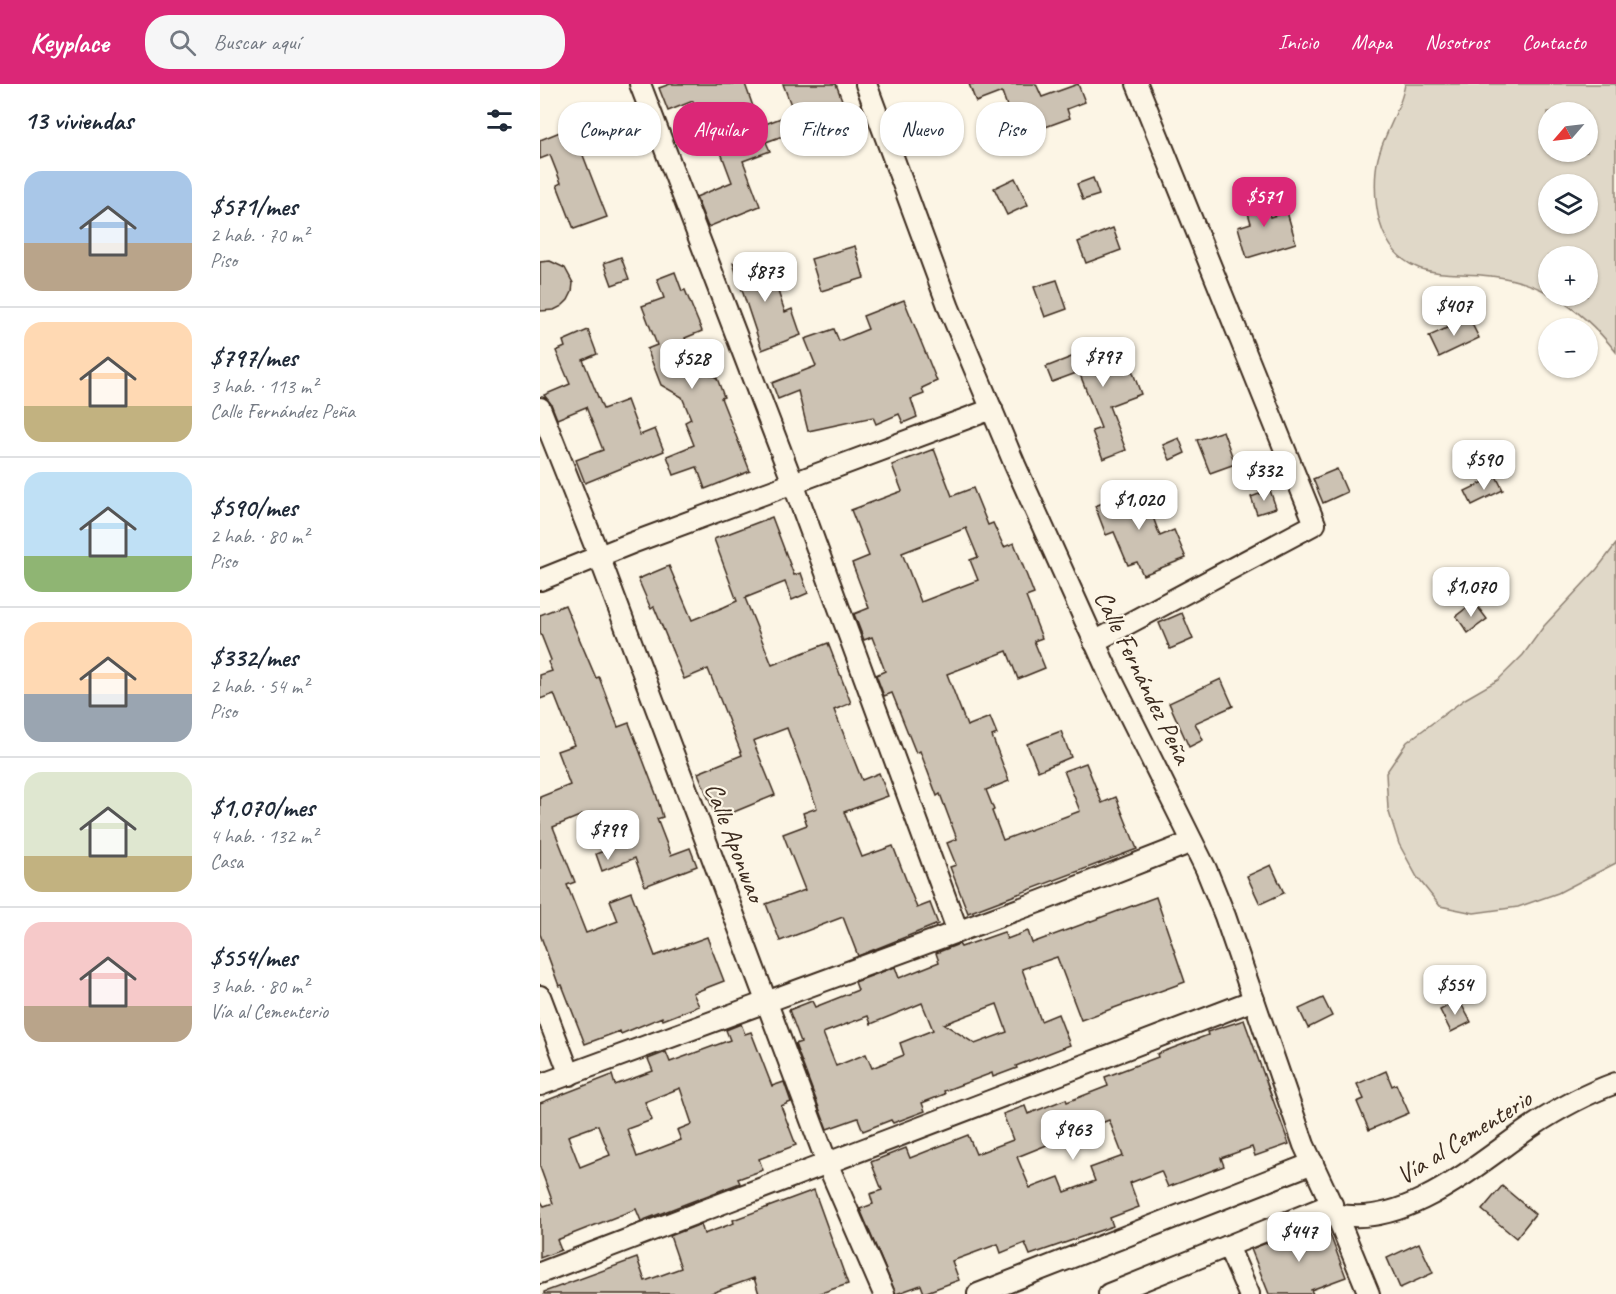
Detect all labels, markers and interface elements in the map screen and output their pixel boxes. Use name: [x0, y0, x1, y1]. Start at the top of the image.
search box: [145, 15, 565, 69]
text: Keyplace: [30, 25, 109, 60]
icon: search: [166, 26, 199, 59]
text: Buscar aquí: [214, 28, 300, 56]
text: Inicio: [1278, 29, 1318, 55]
text: Mapa: [1351, 29, 1392, 55]
text: Nosotros: [1425, 29, 1489, 55]
text: Contacto: [1522, 29, 1586, 55]
chip: Comprar: [558, 102, 661, 156]
chip: Alquilar: [673, 102, 768, 156]
chip: Filtros: [780, 102, 868, 156]
chip: Nuevo: [880, 102, 964, 156]
chip: Piso: [976, 102, 1046, 156]
north arrow: [1538, 102, 1598, 162]
map controls: [1538, 102, 1598, 378]
text: 13 viviendas: [24, 104, 133, 137]
icon: filters: [483, 104, 516, 137]
button: layers: [1538, 174, 1598, 234]
pin: $571: [1228, 177, 1300, 228]
text: $571: [1246, 184, 1282, 209]
text: $571/mes: [210, 190, 297, 223]
icon: home: [72, 195, 144, 267]
text: 2 hab. · 70 m²: [210, 223, 308, 248]
button: +: [1538, 246, 1598, 306]
text: Piso: [210, 248, 237, 273]
pin: $873: [729, 252, 801, 303]
text: $873: [747, 259, 783, 284]
pin: $407: [1418, 286, 1490, 337]
text: $407: [1436, 293, 1472, 318]
button: −: [1538, 318, 1598, 378]
pin: $797: [1067, 337, 1139, 388]
pin: $528: [656, 339, 728, 390]
text: $797/mes: [210, 341, 297, 374]
text: $797: [1085, 344, 1121, 369]
icon: home: [72, 346, 144, 418]
text: $528: [674, 346, 710, 371]
text: 3 hab. · 113 m²: [210, 374, 317, 399]
text: Calle Fernández Peña: [210, 399, 355, 424]
pin: $590: [1448, 440, 1520, 491]
text: $590: [1466, 447, 1502, 472]
pin: $332: [1228, 451, 1300, 502]
text: $332: [1246, 458, 1282, 483]
pin: $1,020: [1090, 480, 1188, 531]
text: $1,020: [1115, 487, 1163, 512]
text: $590/mes: [210, 491, 297, 524]
icon: home: [72, 496, 144, 568]
text: 2 hab. · 80 m²: [210, 524, 308, 549]
text: Piso: [210, 549, 237, 574]
pin: $1,070: [1422, 567, 1520, 618]
text: $1,070: [1447, 574, 1495, 599]
street label: Calle Fernández Peña: [1087, 585, 1200, 770]
text: $332/mes: [210, 641, 298, 674]
icon: home: [72, 646, 144, 718]
text: 2 hab. · 54 m²: [210, 674, 308, 699]
text: Piso: [210, 699, 237, 724]
street label: Calle Aponwao: [697, 778, 774, 909]
text: $1,070/mes: [210, 791, 315, 824]
icon: home: [72, 796, 144, 868]
pin: $799: [572, 810, 644, 861]
text: $799: [590, 817, 626, 842]
text: 4 hab. · 132 m²: [210, 824, 317, 849]
text: Casa: [210, 849, 243, 874]
text: $554/mes: [210, 941, 297, 974]
icon: home: [72, 946, 144, 1018]
pin: $554: [1419, 965, 1491, 1016]
text: $554: [1437, 972, 1473, 997]
text: 3 hab. · 80 m²: [210, 974, 308, 999]
text: Vía al Cementerio: [210, 999, 328, 1024]
street label: Vía al Cementerio: [1390, 1081, 1539, 1192]
pin: $963: [1037, 1110, 1109, 1161]
text: $963: [1055, 1117, 1091, 1142]
pin: $447: [1263, 1212, 1335, 1263]
text: $447: [1281, 1219, 1317, 1244]

